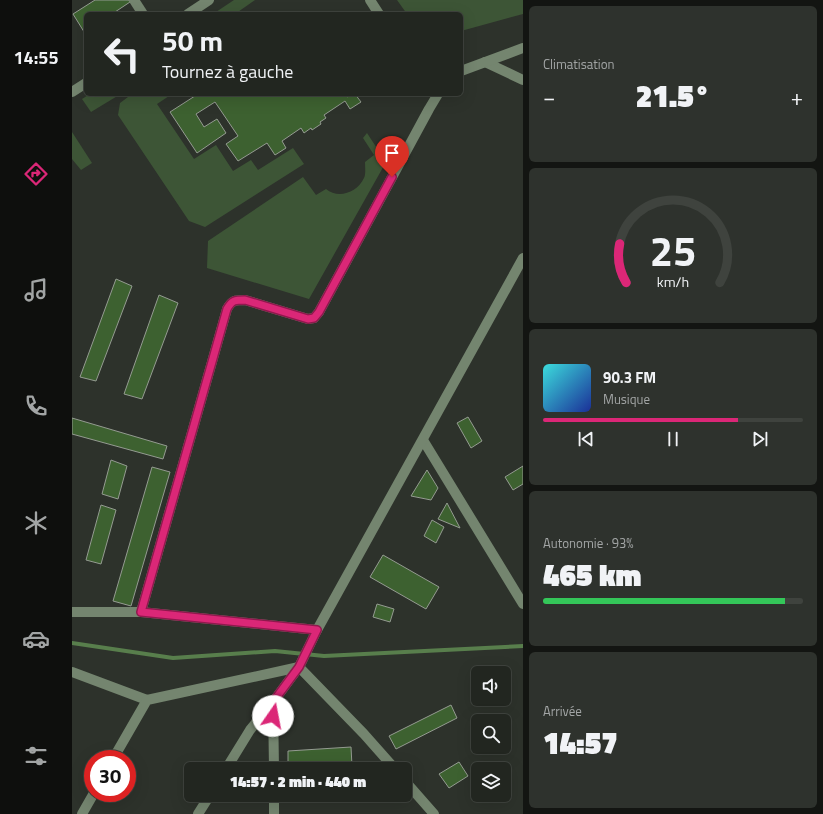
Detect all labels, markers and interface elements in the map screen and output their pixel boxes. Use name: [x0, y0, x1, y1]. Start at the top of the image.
text: 50 m: [162, 19, 223, 62]
icon: left: [96, 28, 148, 80]
text: 14:55: [14, 44, 58, 71]
text: Climatisation: [543, 54, 615, 74]
text: Tournez à gauche: [162, 58, 293, 85]
text: 21.5°: [636, 73, 710, 119]
text: −: [543, 80, 555, 114]
text: +: [791, 80, 803, 114]
pin: [375, 136, 409, 177]
icon: arrive: [381, 142, 403, 164]
icon: directions: [22, 160, 50, 188]
text: 25: [650, 219, 696, 282]
text: km/h: [657, 271, 689, 293]
icon: music: [22, 276, 50, 304]
text: 90.3 FM: [603, 366, 656, 389]
text: Musique: [603, 389, 650, 409]
icon: phone: [22, 392, 50, 420]
icon: previous: [575, 428, 597, 450]
icon: pause: [662, 428, 684, 450]
icon: next: [749, 428, 771, 450]
icon: climate: [22, 509, 50, 537]
text: Autonomie · 93%: [543, 533, 634, 553]
text: 465 km: [543, 552, 641, 598]
icon: car: [22, 625, 50, 653]
map controls: [471, 666, 511, 802]
button: sound: [471, 666, 511, 706]
position arrow: [252, 695, 294, 737]
text: Arrivée: [543, 701, 582, 721]
button: search: [471, 714, 511, 754]
text: 14:57: [543, 720, 618, 766]
icon: filters: [22, 742, 50, 770]
speed limit sign: 30: [84, 750, 136, 802]
button: layers: [471, 762, 511, 802]
text: 14:57 · 2 min · 440 m: [230, 770, 366, 793]

